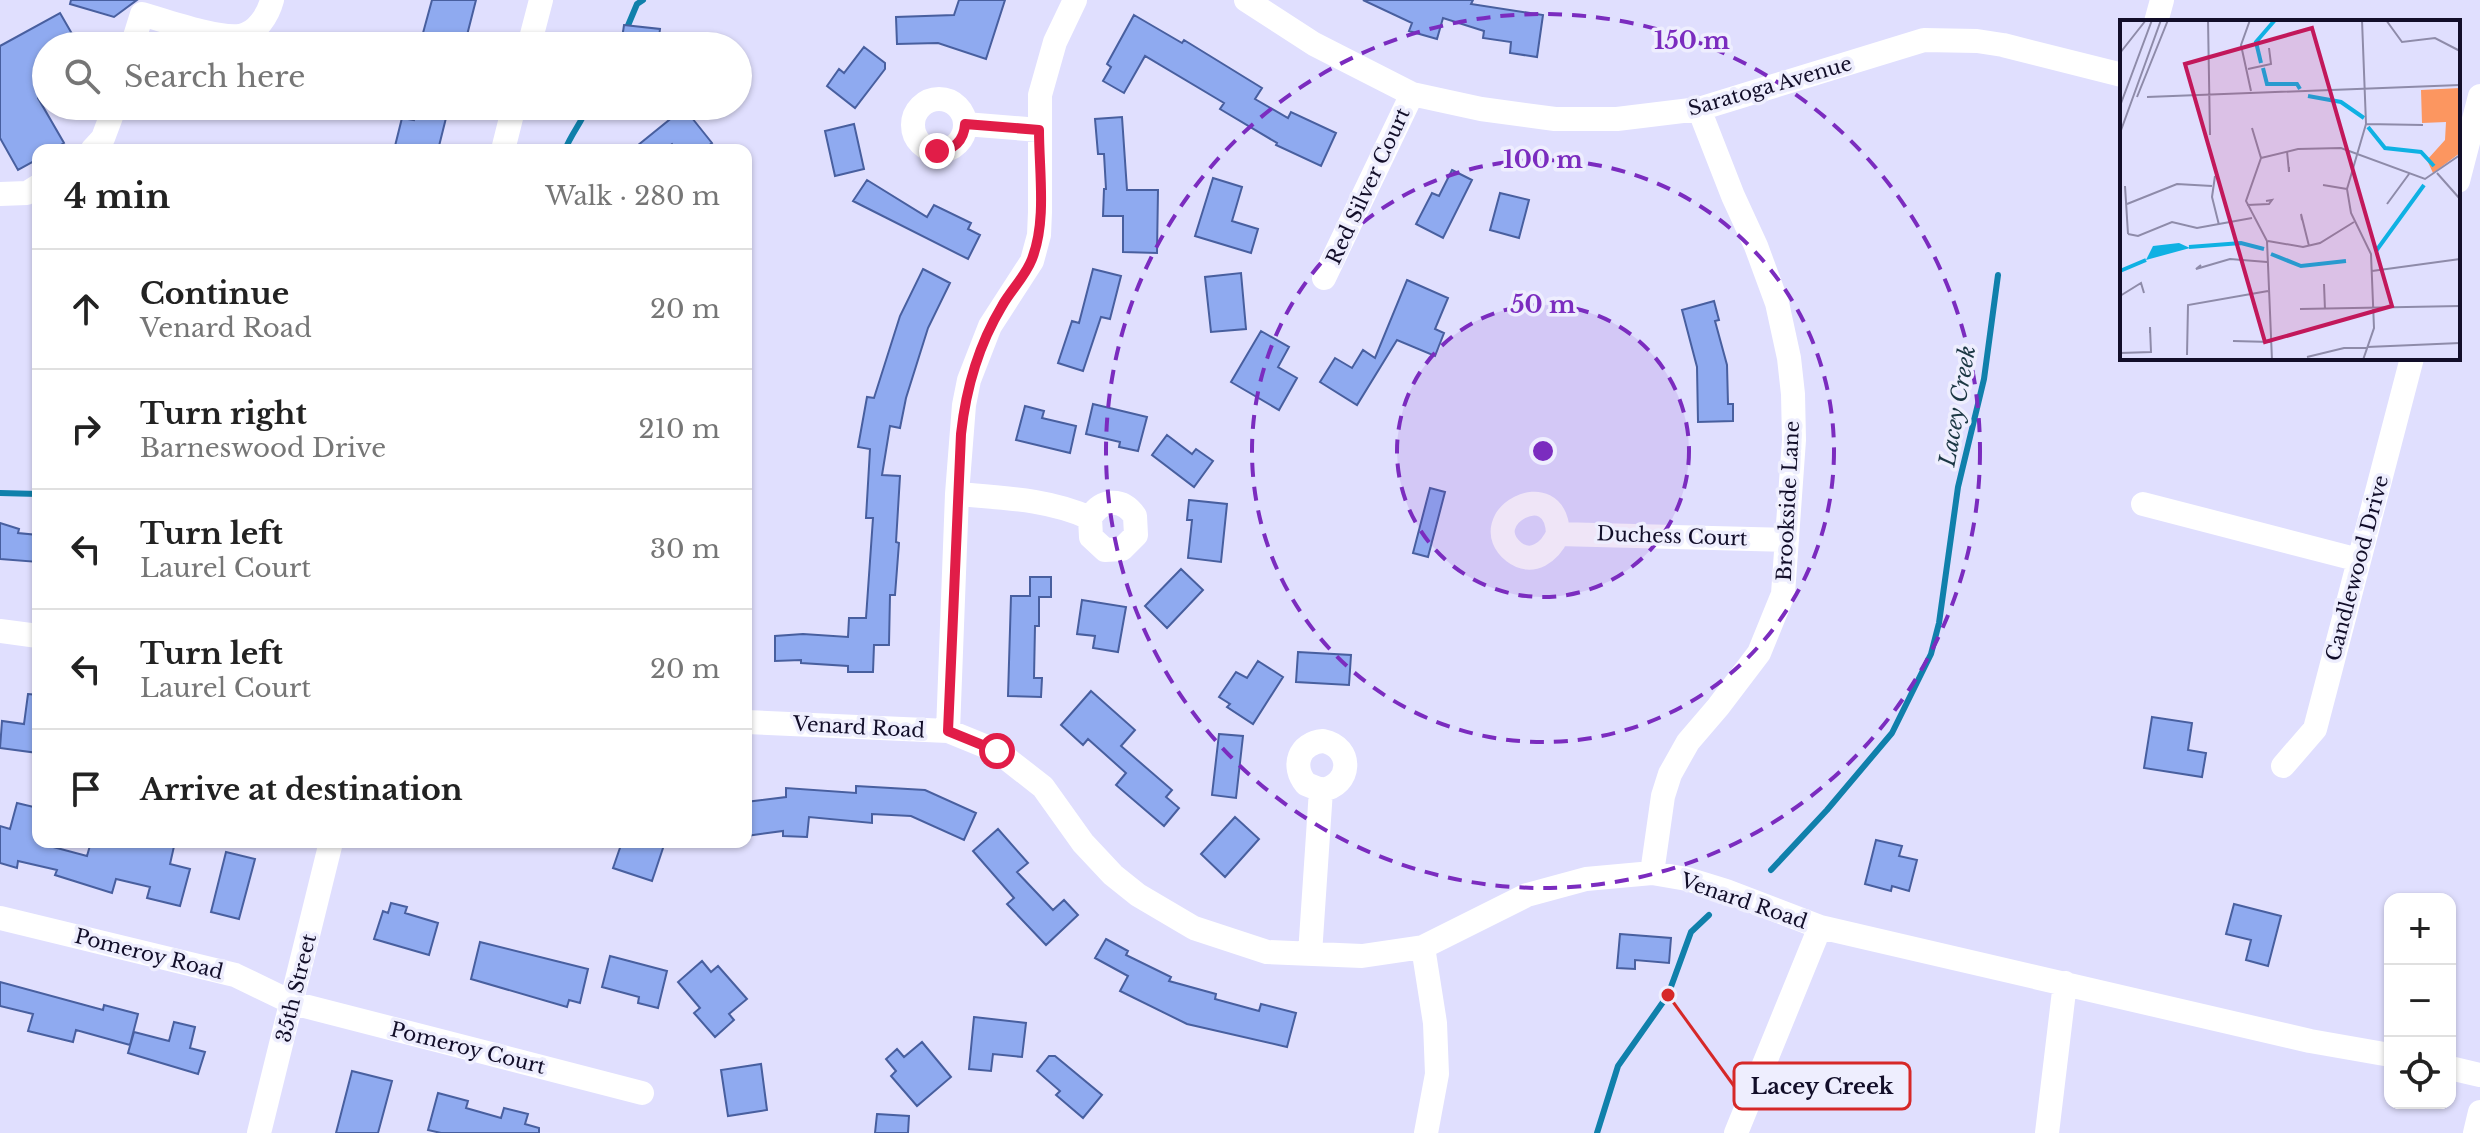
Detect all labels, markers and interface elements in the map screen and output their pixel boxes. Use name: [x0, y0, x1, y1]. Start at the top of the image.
inset map: [2120, 20, 2460, 360]
text: 150 m: [1654, 26, 1730, 55]
search box: [32, 32, 752, 120]
street label: Saratoga Avenue: [1685, 51, 1855, 121]
icon: search: [60, 54, 104, 98]
text: Search here: [124, 58, 305, 95]
street label: Red Silver Court: [1321, 103, 1415, 268]
route end: [919, 133, 955, 169]
text: 100 m: [1503, 145, 1583, 174]
text: 4 min: [64, 175, 170, 217]
text: Walk · 280 m: [545, 180, 720, 212]
text: Continue: [140, 275, 289, 312]
icon: ahead: [64, 287, 108, 331]
text: 50 m: [1510, 290, 1576, 319]
text: 20 m: [650, 293, 720, 325]
text: Venard Road: [140, 312, 312, 344]
water label: Lacey Creek: [1933, 344, 1981, 470]
text: Turn right: [140, 395, 307, 432]
icon: right: [64, 407, 108, 451]
text: 210 m: [638, 413, 720, 445]
street label: Brookside Lane: [1772, 420, 1804, 582]
text: Barneswood Drive: [140, 432, 386, 464]
centre of rings: [1529, 437, 1557, 465]
street label: Candlewood Drive: [2321, 472, 2393, 664]
text: Turn left: [140, 515, 283, 552]
street label: Duchess Court: [1596, 521, 1748, 551]
icon: left: [64, 527, 108, 571]
text: 30 m: [650, 533, 720, 565]
text: Laurel Court: [140, 552, 311, 584]
text: Turn left: [140, 635, 283, 672]
icon: left: [64, 647, 108, 691]
text: 20 m: [650, 653, 720, 685]
text: Laurel Court: [140, 672, 311, 704]
street label: Venard Road: [791, 712, 926, 742]
route start: [979, 733, 1015, 769]
icon: arrive: [64, 767, 108, 811]
text: Arrive at destination: [140, 771, 463, 808]
street label: Venard Road: [1677, 868, 1810, 934]
map controls: [2384, 893, 2456, 1109]
button: +: [2384, 893, 2456, 965]
street label: Pomeroy Road: [72, 924, 226, 984]
street label: 35th Street: [271, 931, 321, 1045]
button: −: [2384, 965, 2456, 1037]
street label: Pomeroy Court: [388, 1017, 548, 1079]
button: locate: [2384, 1037, 2456, 1109]
callout: Lacey Creek: [1734, 1063, 1910, 1109]
text: Lacey Creek: [1751, 1073, 1894, 1100]

